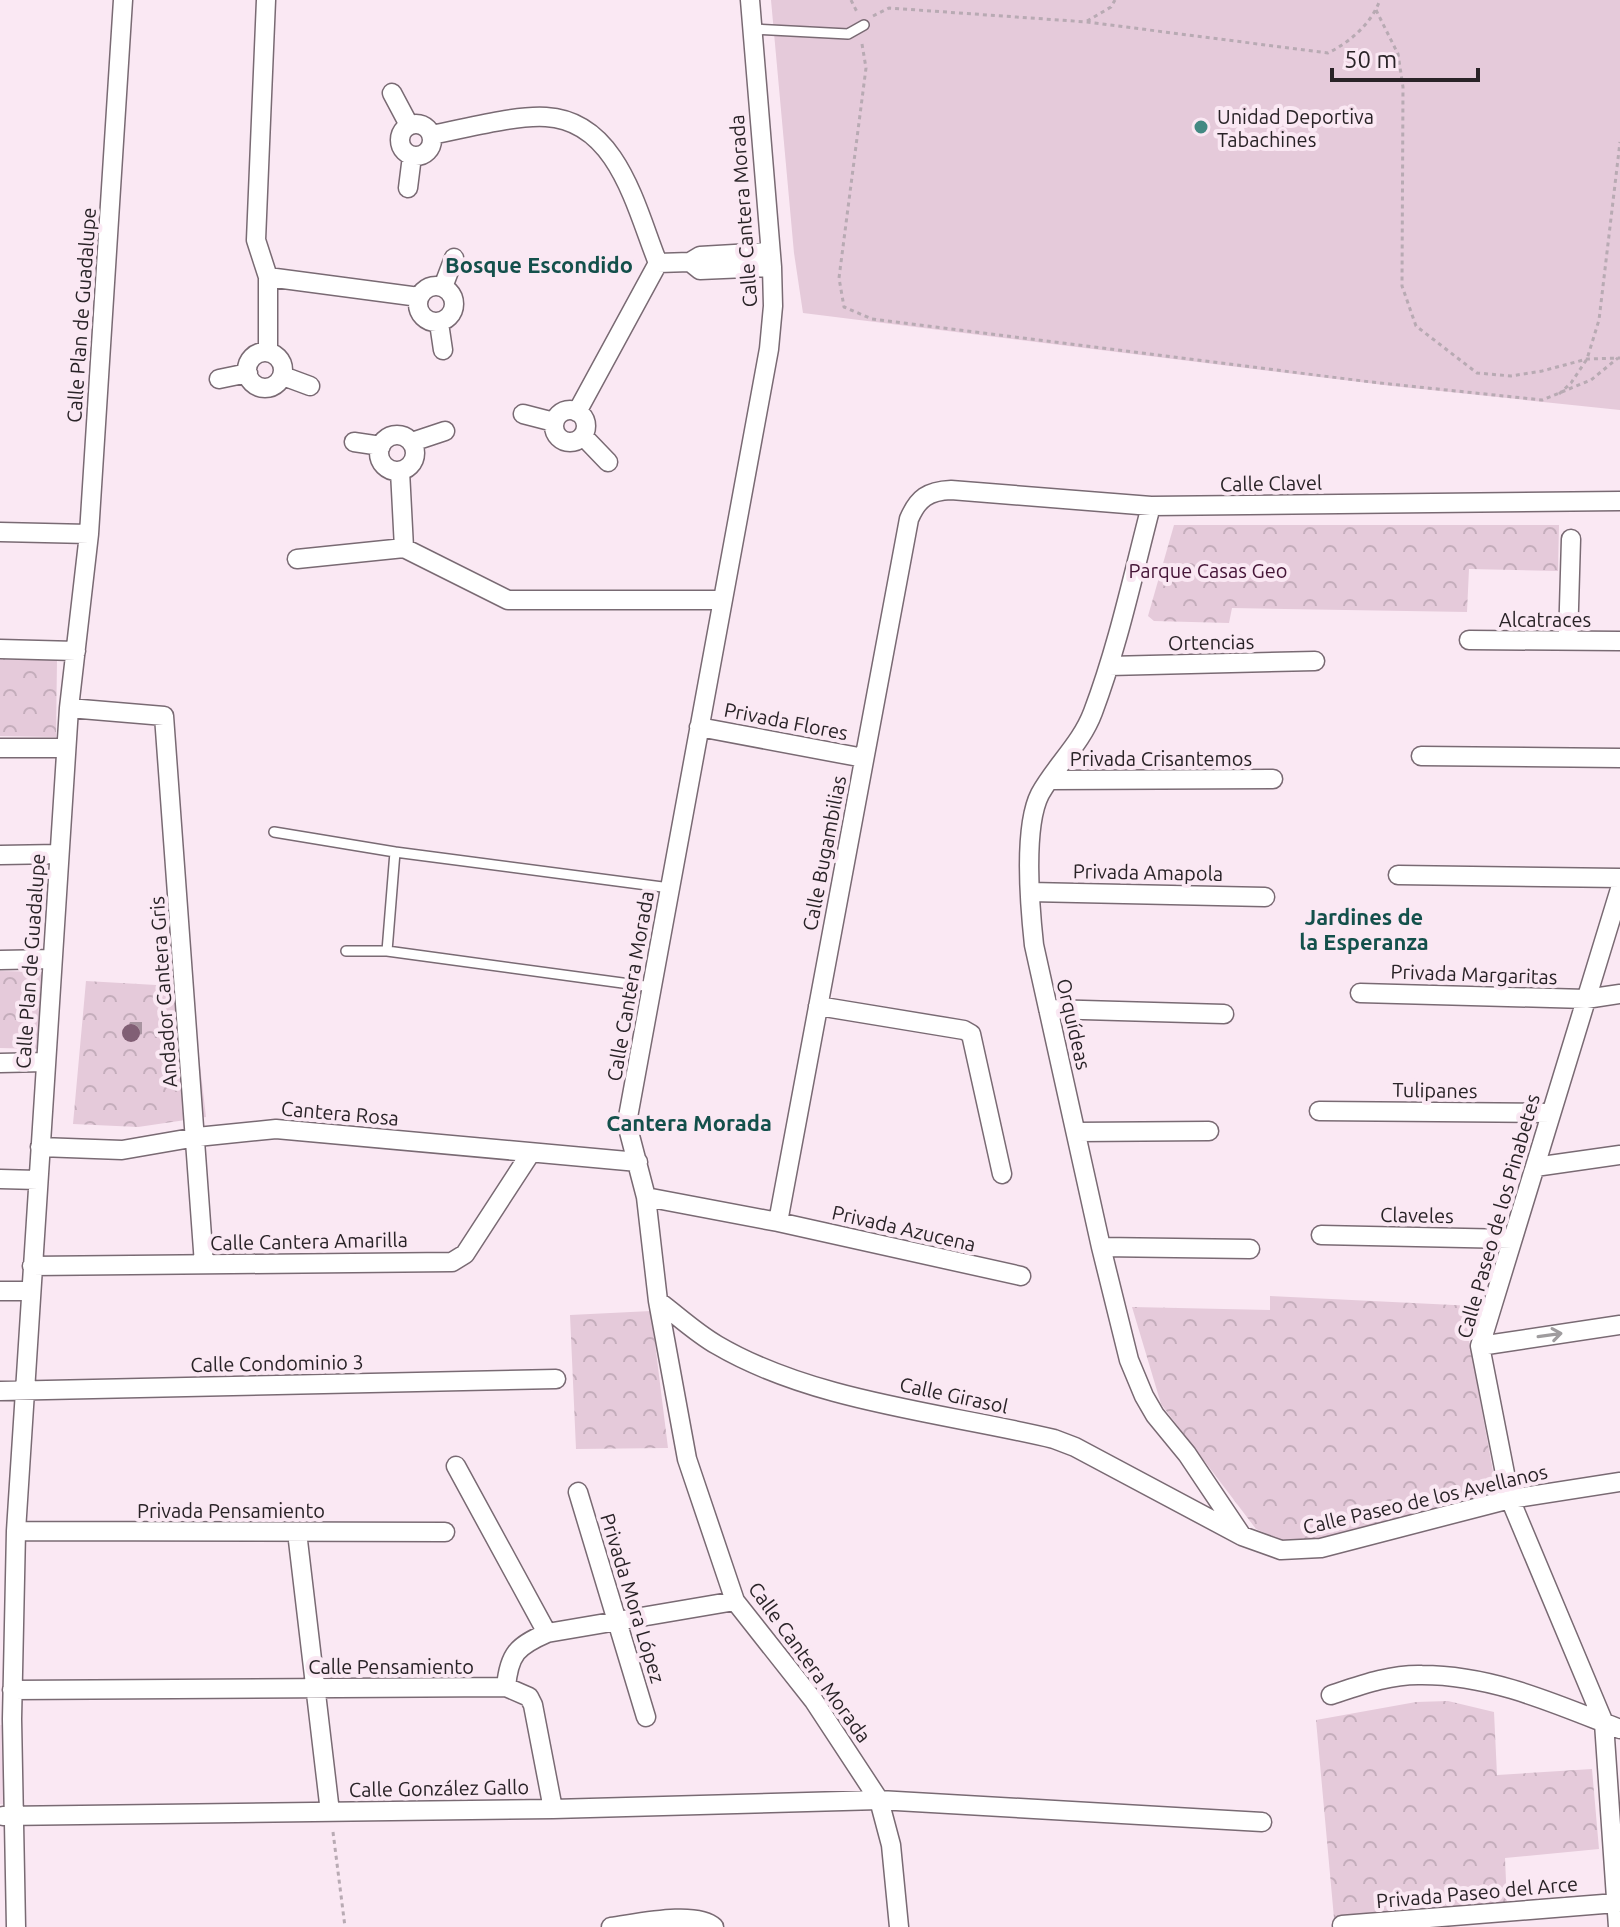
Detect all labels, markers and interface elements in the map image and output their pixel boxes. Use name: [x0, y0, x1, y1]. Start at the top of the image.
scale bar: [1332, 32, 1478, 82]
text: 50 m: [1344, 46, 1397, 73]
place label: Unidad Deportiva Tabachines: [1217, 105, 1374, 151]
street label: Calle Cantera Morada: [725, 114, 761, 308]
marker: Unidad Deportiva Tabachines: [1192, 118, 1210, 136]
street label: Calle Plan de Guadalupe: [62, 207, 100, 423]
district label: Bosque Escondido: [445, 252, 633, 277]
street label: Calle Clavel: [1220, 471, 1322, 495]
park label: Parque Casas Geo: [1128, 559, 1288, 582]
street label: Alcatraces: [1499, 608, 1591, 631]
street label: Ortencias: [1168, 630, 1254, 654]
street label: Privada Flores: [722, 698, 850, 744]
street label: Privada Crisantemos: [1070, 747, 1252, 770]
street label: Calle Bugambilias: [798, 774, 850, 932]
street label: Calle Plan de Guadalupe: [11, 853, 49, 1069]
street label: Privada Amapola: [1073, 859, 1223, 885]
street label: Calle Cantera Morada: [602, 889, 658, 1083]
street label: Andador Cantera Gris: [145, 896, 181, 1088]
district label: Jardines de la Esperanza: [1299, 904, 1429, 954]
street label: Privada Margaritas: [1390, 960, 1558, 988]
street label: Orquídeas: [1052, 976, 1096, 1072]
street label: Tulipanes: [1392, 1078, 1478, 1102]
street label: Calle Paseo de los Pinabetes: [1452, 1091, 1544, 1341]
street label: Cantera Rosa: [280, 1096, 400, 1130]
district label: Cantera Morada: [606, 1110, 772, 1135]
street label: Privada Azucena: [830, 1200, 978, 1256]
street label: Claveles: [1380, 1203, 1454, 1227]
street label: Calle Cantera Amarilla: [210, 1228, 408, 1254]
one-way arrow: [1537, 1327, 1562, 1342]
street label: Calle Condominio 3: [190, 1350, 364, 1376]
street label: Calle Girasol: [898, 1372, 1010, 1418]
street label: Calle Paseo de los Avellanos: [1300, 1460, 1550, 1538]
street label: Privada Pensamiento: [137, 1499, 325, 1522]
street label: Privada Mora López: [596, 1510, 670, 1686]
street label: Calle Cantera Morada: [744, 1577, 876, 1747]
street label: Calle Pensamiento: [308, 1655, 474, 1678]
street label: Calle González Gallo: [349, 1775, 529, 1801]
street label: Privada Paseo del Arce: [1375, 1872, 1579, 1912]

